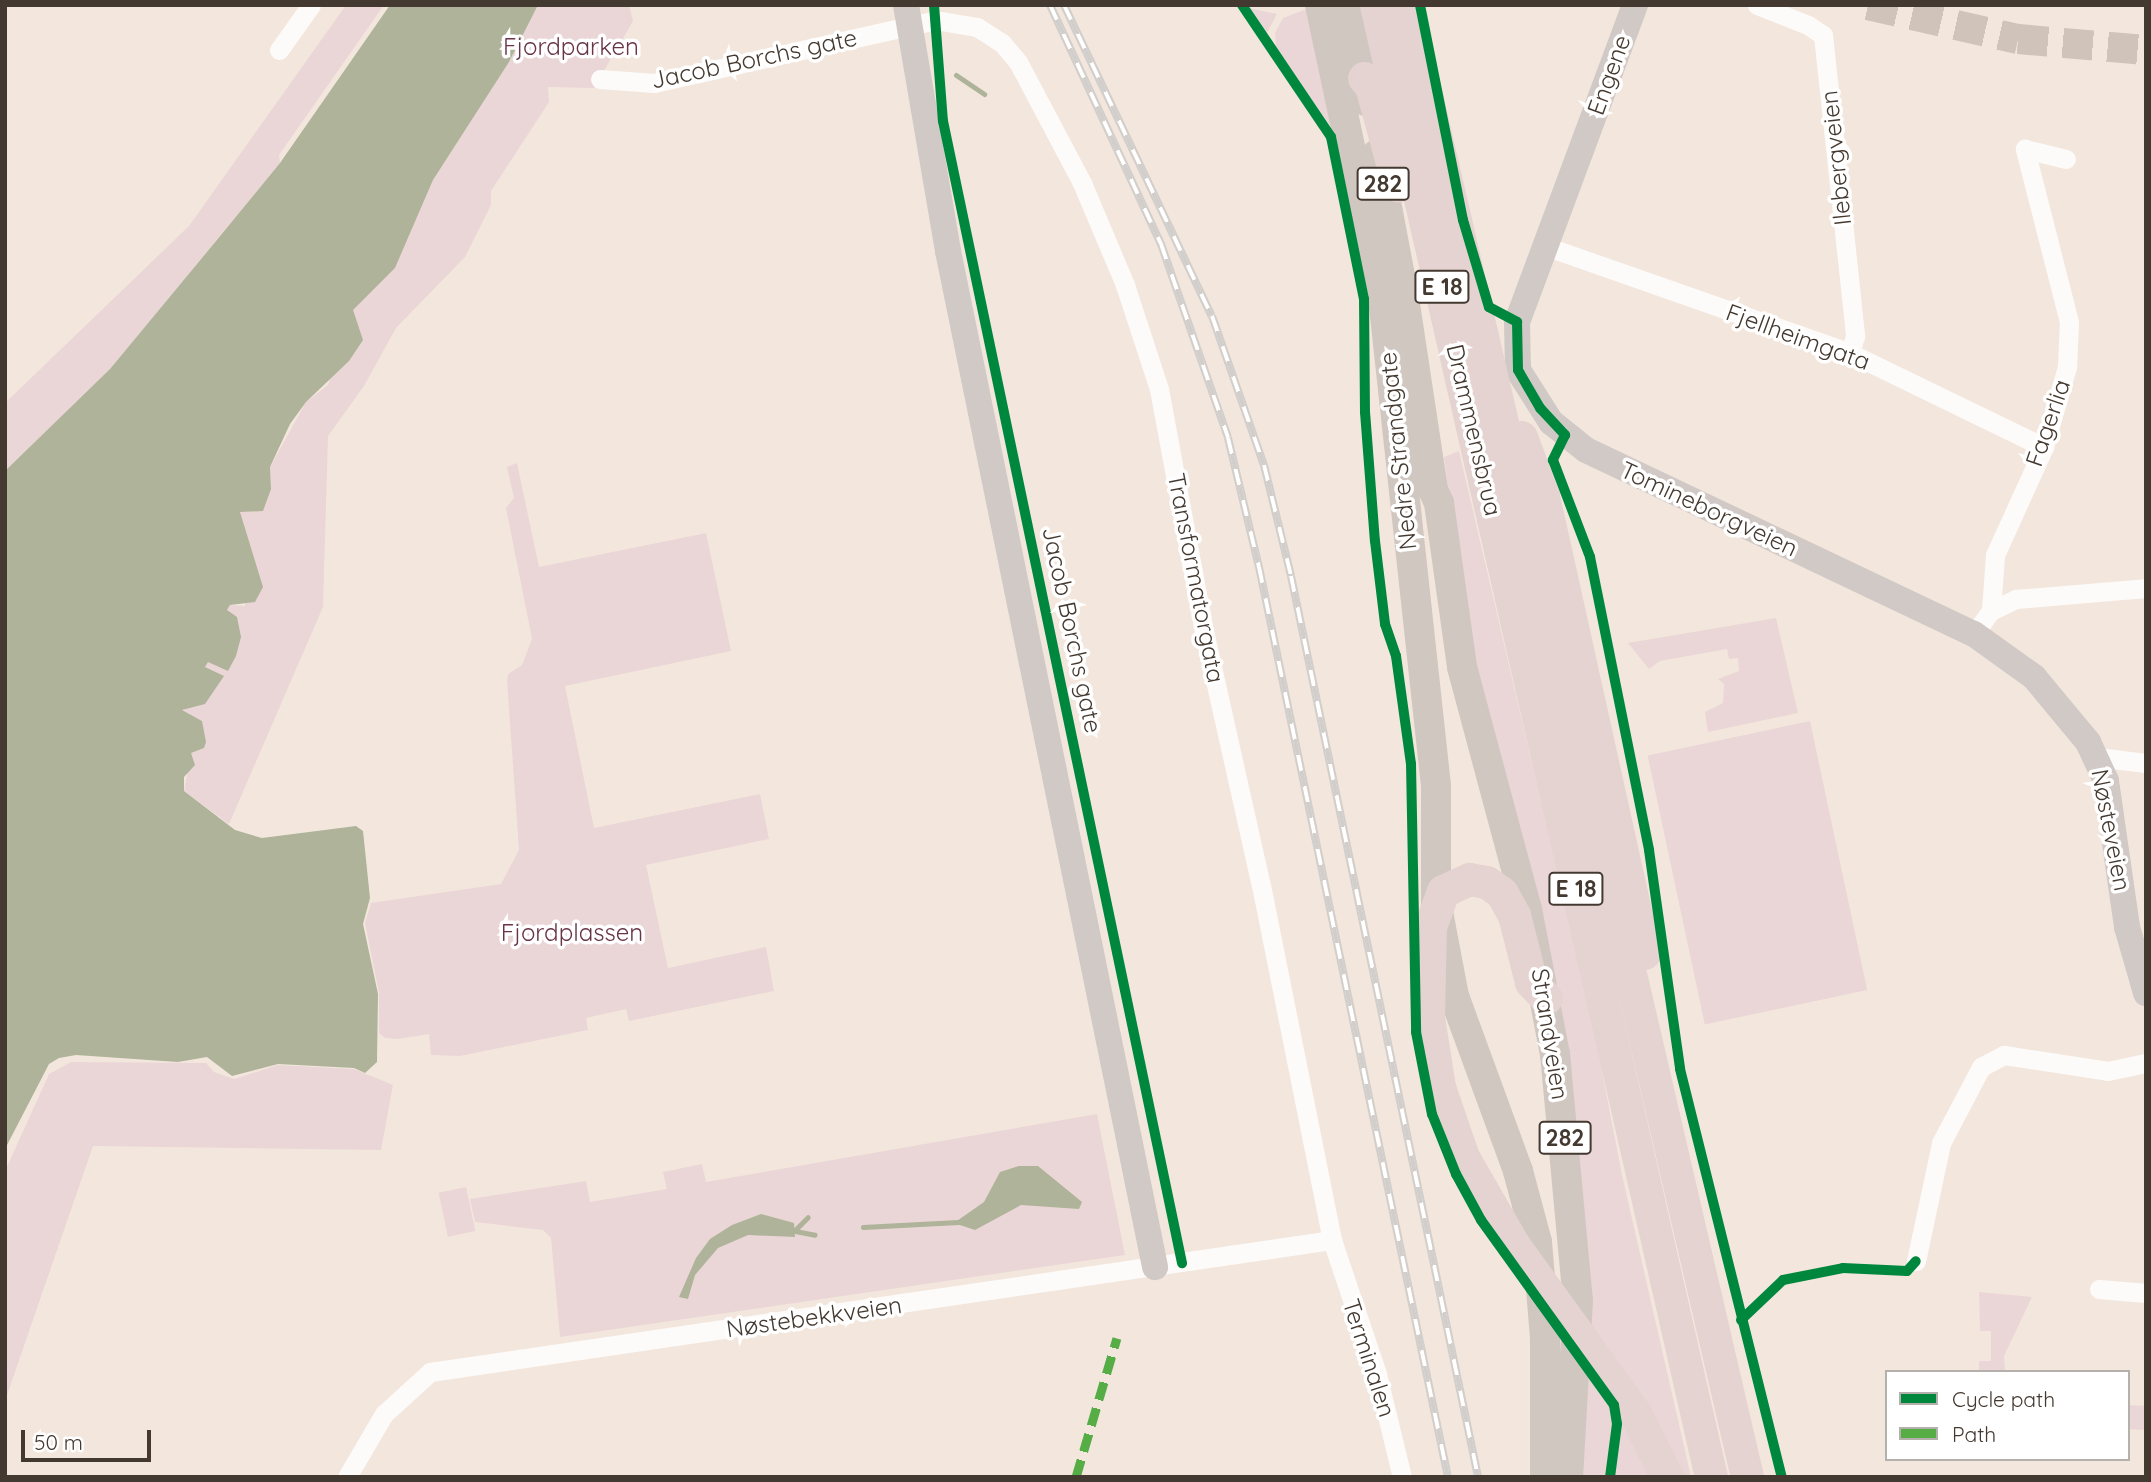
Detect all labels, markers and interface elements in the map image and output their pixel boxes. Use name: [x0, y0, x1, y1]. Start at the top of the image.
street label: Jacob Borchs gate: [648, 23, 860, 95]
street label: Engene: [1581, 31, 1637, 119]
park label: Fjordparken: [503, 33, 639, 61]
street label: Ilebergveien: [1815, 89, 1857, 227]
road number: 282: [1355, 164, 1411, 204]
road number: E 18: [1414, 268, 1470, 306]
street label: Fjellheimgata: [1722, 298, 1874, 376]
street label: Drammensbrua: [1440, 341, 1508, 519]
street label: Nedre Strandgate: [1373, 351, 1423, 551]
street label: Fagerlia: [2020, 376, 2076, 470]
street label: Tomineborgveien: [1616, 455, 1802, 563]
street label: Transformatorgata: [1162, 471, 1230, 685]
street label: Jacob Borchs gate: [1036, 524, 1108, 736]
street label: Nøsteveien: [2085, 767, 2137, 893]
road number: E 18: [1548, 870, 1604, 908]
park label: Fjordplassen: [501, 919, 643, 947]
street label: Strandveien: [1525, 966, 1575, 1102]
road number: 282: [1537, 1119, 1593, 1158]
street label: Nøstebekkveien: [724, 1290, 904, 1344]
street label: Terminalen: [1336, 1295, 1402, 1421]
legend: [1885, 1370, 2130, 1461]
text: Cycle path: [1952, 1386, 2055, 1412]
scale bar: [24, 1416, 154, 1460]
text: Path: [1952, 1421, 1996, 1447]
text: 50 m: [34, 1429, 83, 1455]

